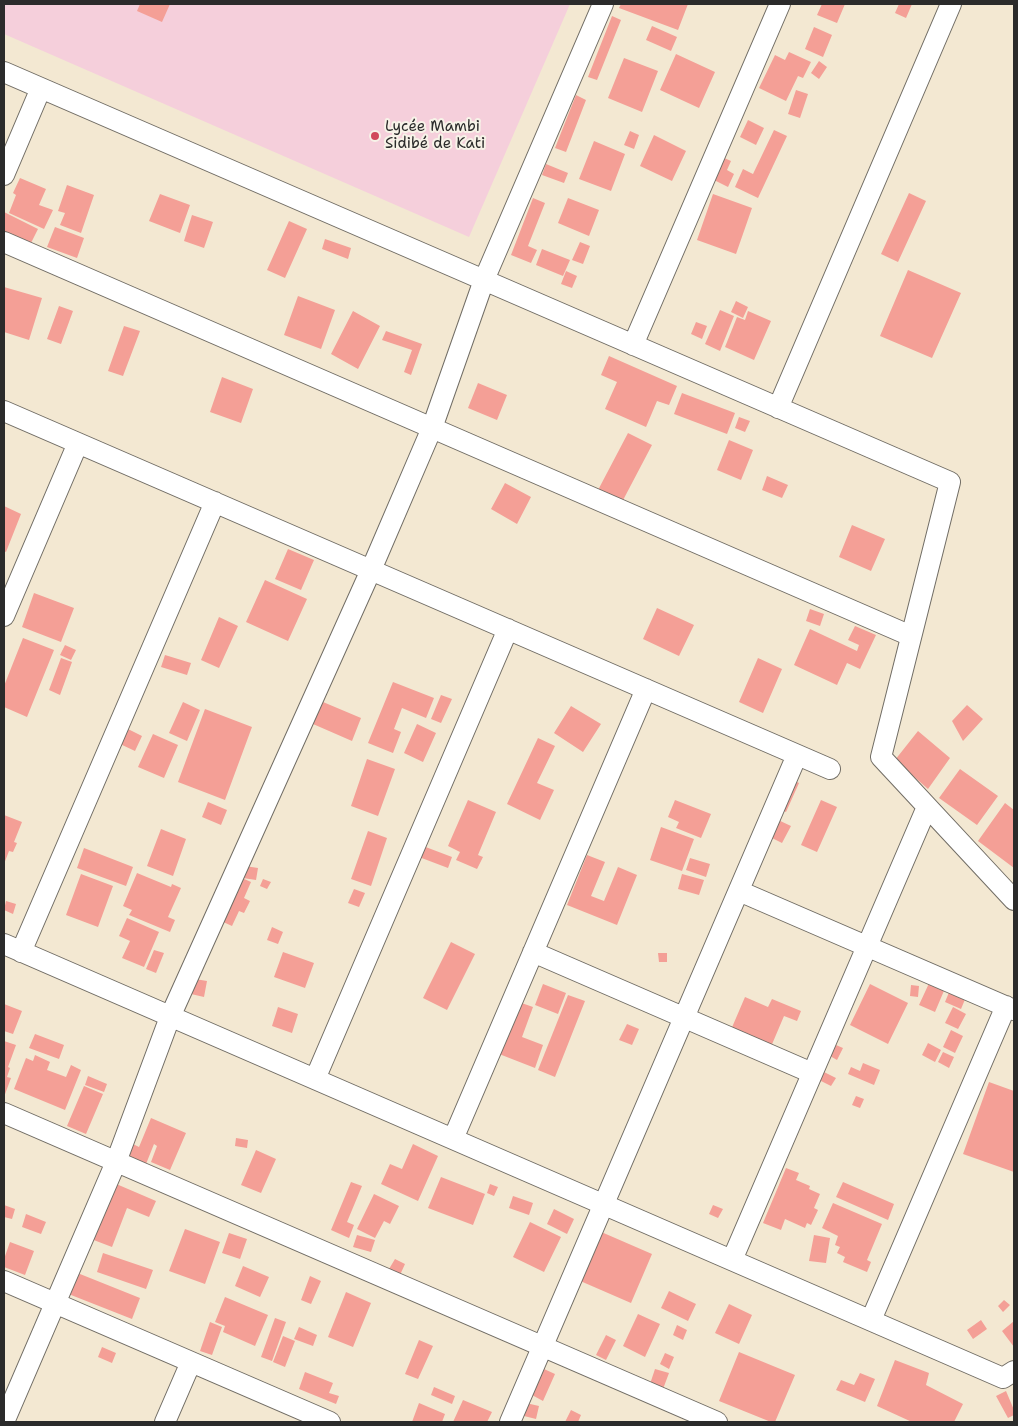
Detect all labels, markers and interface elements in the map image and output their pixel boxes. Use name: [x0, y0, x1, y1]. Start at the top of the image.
place label: Lycée Mambi Sidibé de Kati: [385, 118, 485, 153]
marker: Lycée Mambi Sidibé de Kati: [369, 130, 381, 142]

